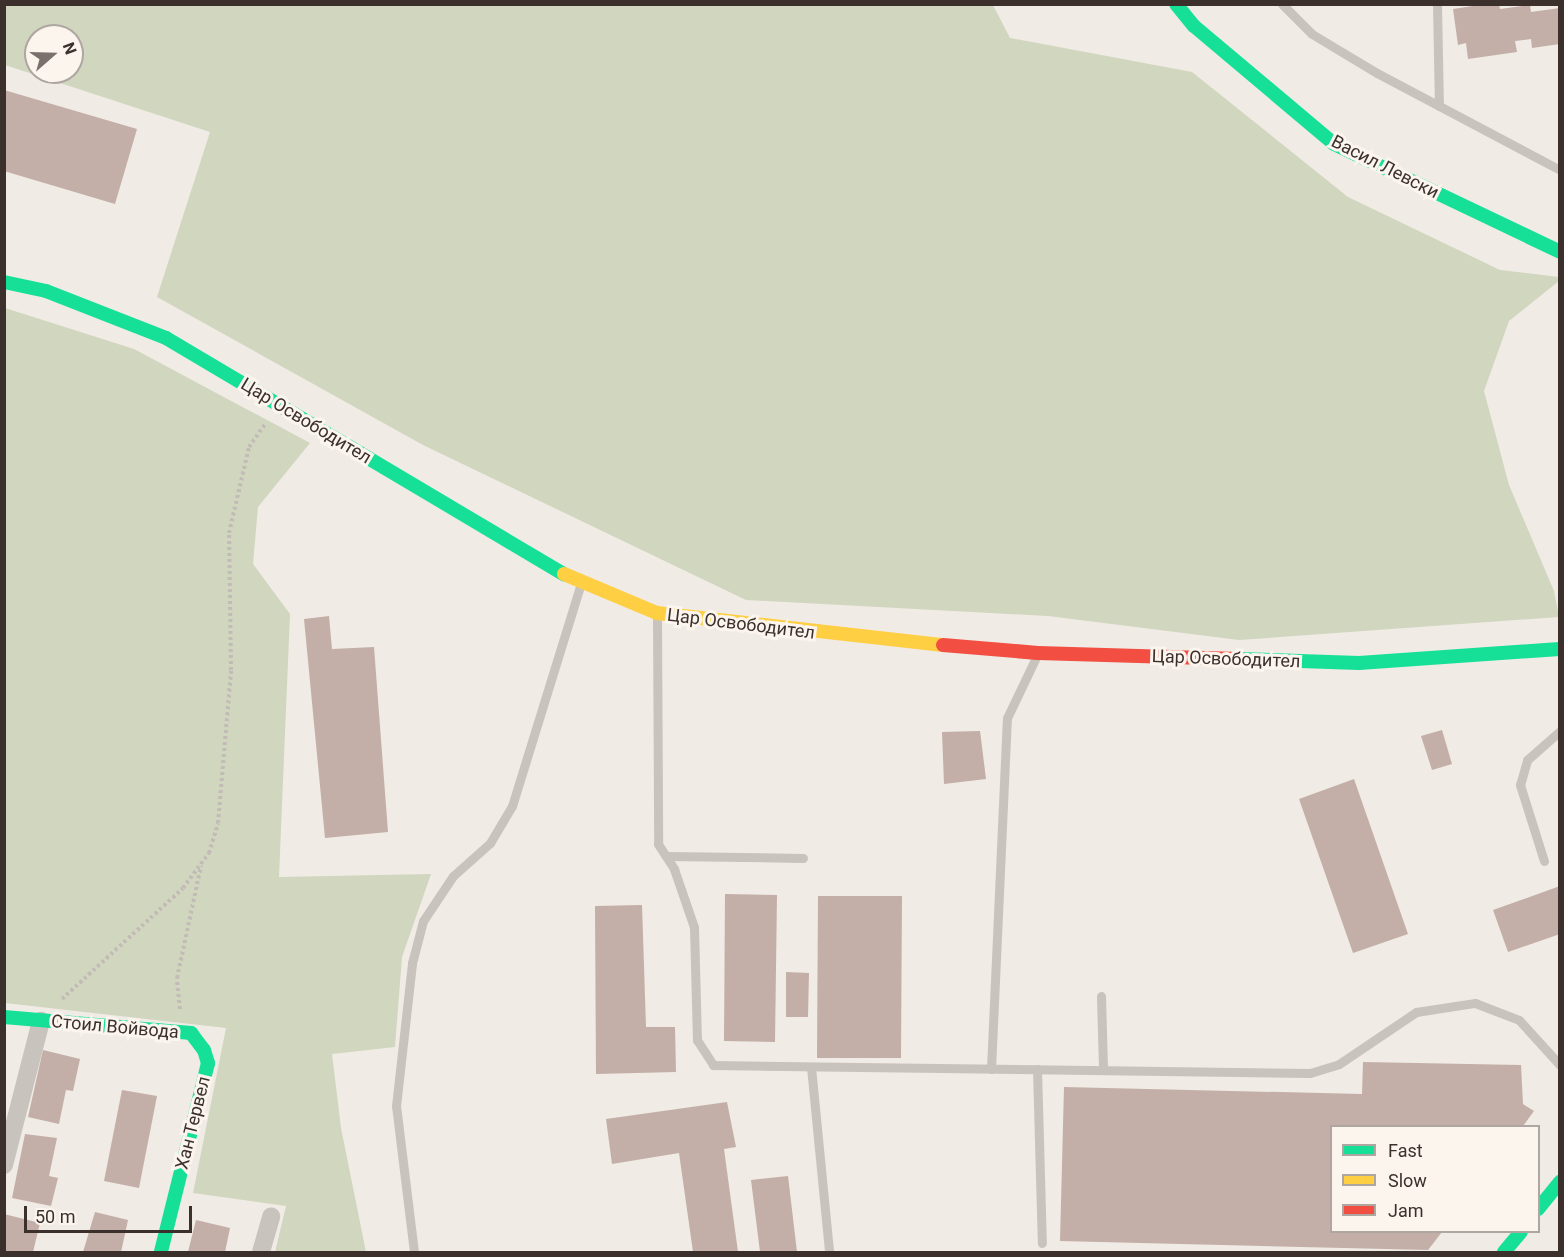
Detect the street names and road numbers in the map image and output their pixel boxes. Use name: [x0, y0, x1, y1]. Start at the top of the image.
street label: Васил Левски: [1328, 131, 1442, 203]
street label: Цар Освободител: [237, 373, 375, 469]
street label: Цар Освободител: [666, 604, 816, 644]
street label: Цар Освободител: [1151, 646, 1301, 672]
street label: Стоил Войвода: [50, 1011, 180, 1043]
street label: Хан Тервел: [171, 1074, 215, 1172]

